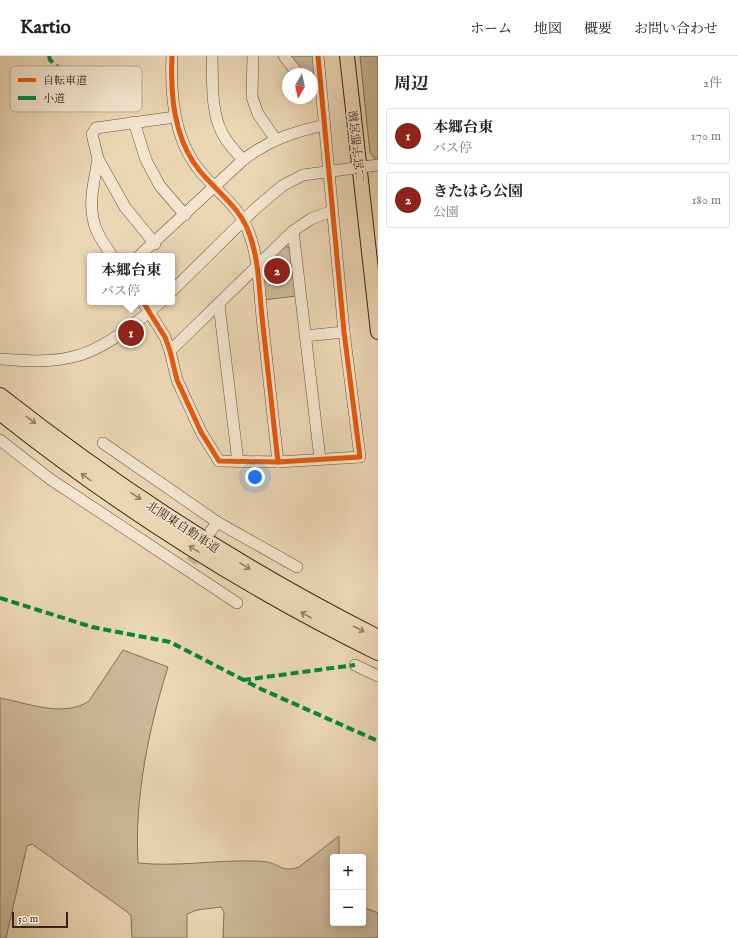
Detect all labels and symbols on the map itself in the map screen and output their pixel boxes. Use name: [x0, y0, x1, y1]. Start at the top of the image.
legend: [10, 66, 142, 112]
north arrow: [282, 68, 318, 104]
text: 自転車道: [43, 74, 87, 88]
text: 小道: [43, 92, 65, 106]
street label: 二宮宇都宮線: [346, 109, 369, 183]
pin: 2: [264, 256, 290, 286]
pin: 1: [118, 318, 144, 348]
one-way arrow: [25, 415, 36, 424]
your location: [245, 467, 265, 487]
one-way arrow: [81, 472, 92, 481]
one-way arrow: [130, 492, 141, 500]
street label: 北関東自動車道: [143, 498, 222, 557]
one-way arrow: [188, 545, 200, 553]
one-way arrow: [239, 563, 251, 571]
one-way arrow: [300, 611, 312, 619]
one-way arrow: [353, 626, 365, 633]
scale bar: [12, 910, 68, 929]

